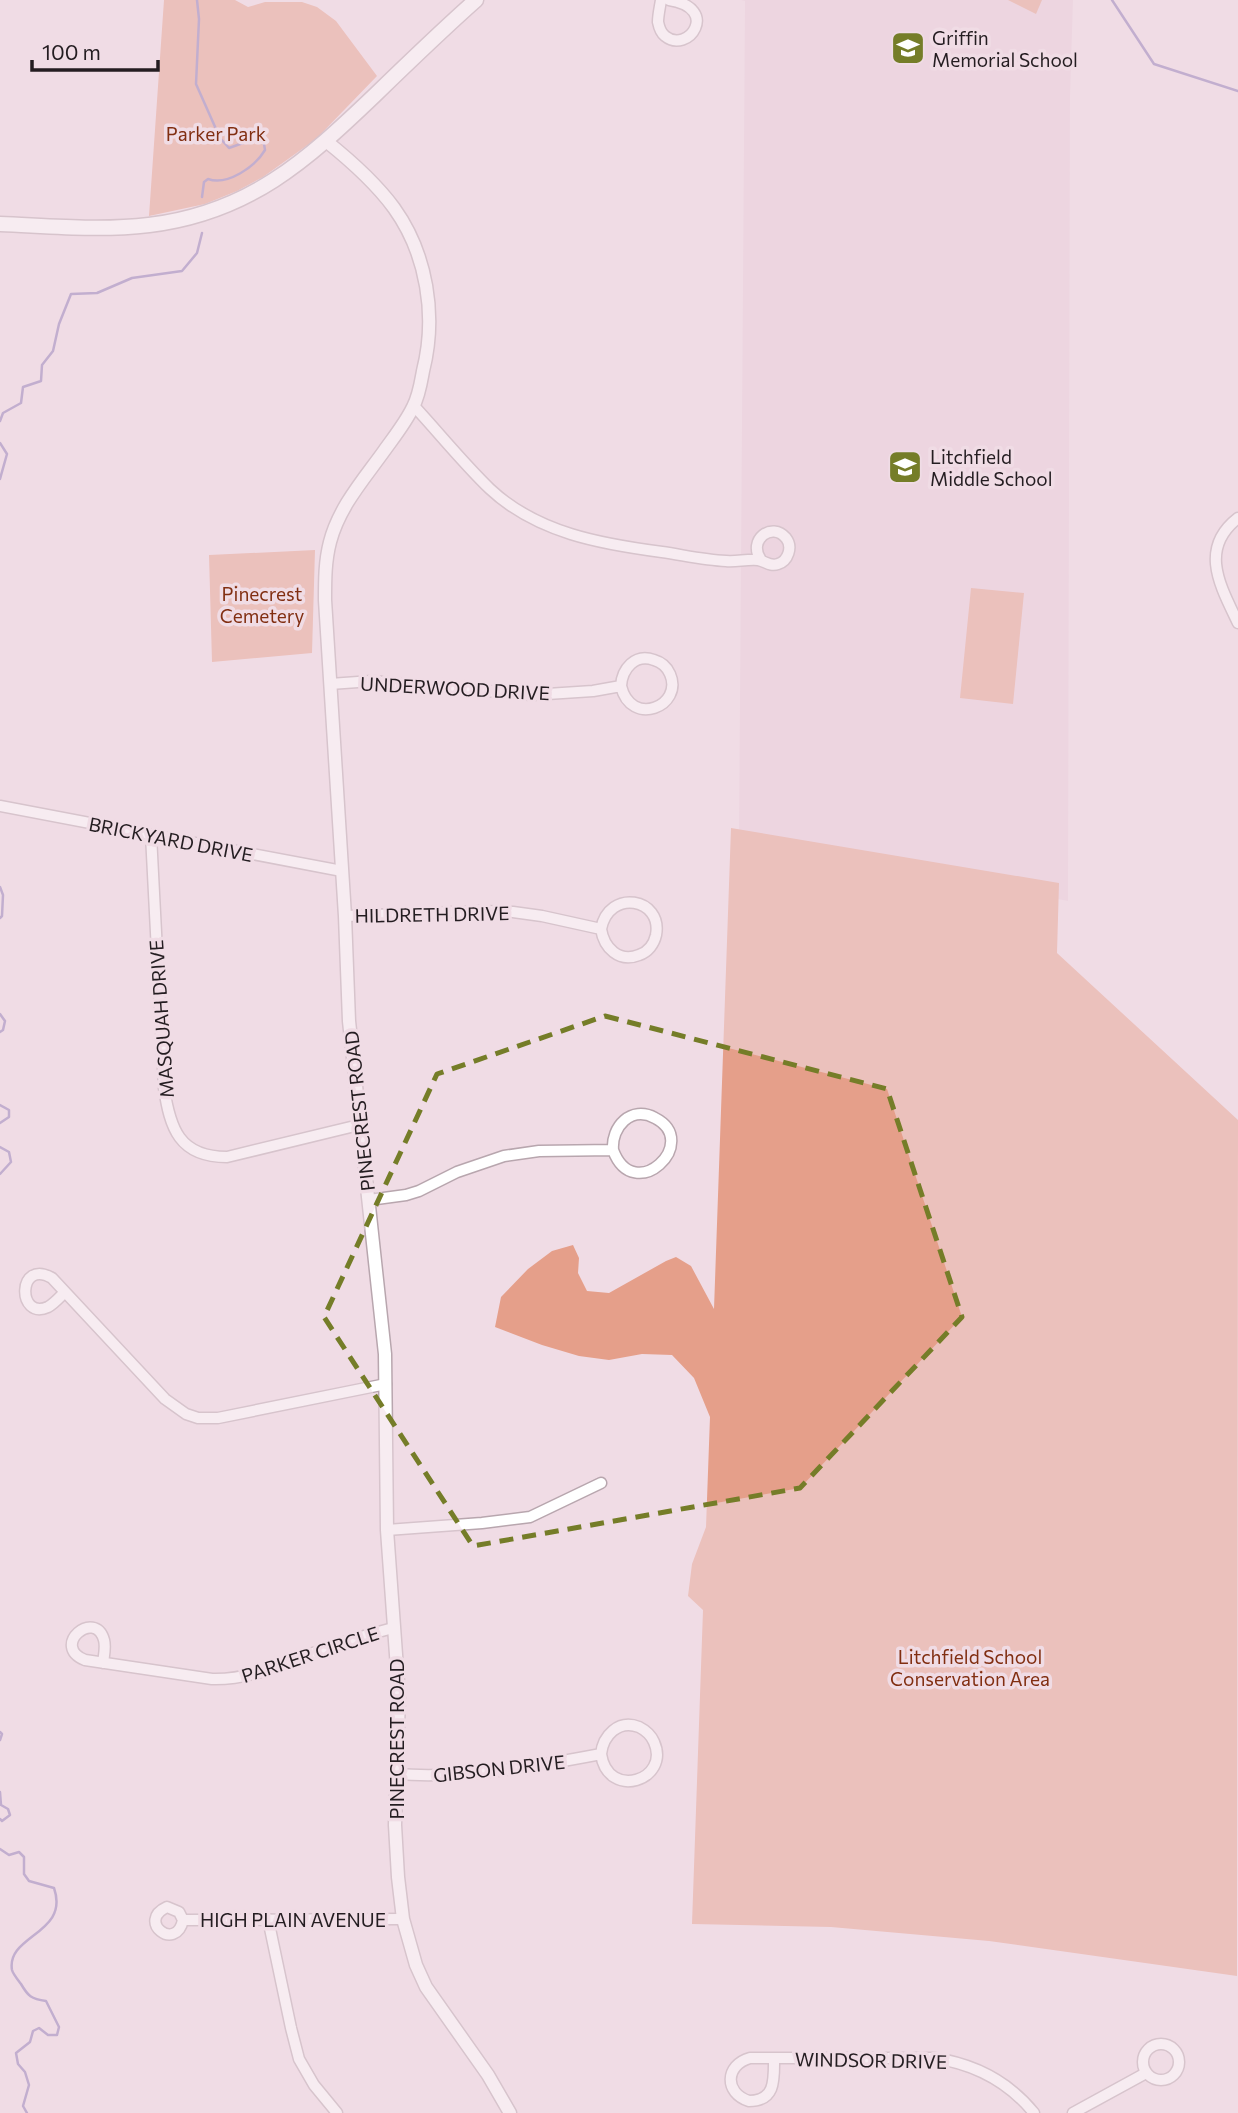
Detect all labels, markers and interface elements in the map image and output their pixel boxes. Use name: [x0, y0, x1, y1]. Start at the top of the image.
place label: Griffin Memorial School: [932, 26, 1078, 71]
scale bar: [32, 28, 158, 72]
school or university icon: Griffin Memorial School: [889, 29, 927, 67]
text: 100 m: [42, 39, 101, 64]
park label: Parker Park: [166, 122, 266, 145]
place label: Litchfield Middle School: [930, 445, 1052, 490]
school or university icon: Litchfield Middle School: [886, 448, 924, 486]
park label: Pinecrest Cemetery: [220, 582, 304, 627]
street label: UNDERWOOD DRIVE: [360, 672, 550, 704]
street label: BRICKYARD DRIVE: [87, 812, 255, 866]
street label: HILDRETH DRIVE: [354, 901, 510, 927]
street label: MASQUAH DRIVE: [144, 939, 178, 1099]
street label: PINECREST ROAD: [339, 1030, 379, 1192]
street label: PARKER CIRCLE: [238, 1621, 382, 1687]
park label: Litchfield School Conservation Area: [890, 1645, 1050, 1690]
street label: PINECREST ROAD: [385, 1658, 408, 1820]
street label: GIBSON DRIVE: [432, 1750, 566, 1786]
street label: HIGH PLAIN AVENUE: [200, 1908, 386, 1931]
street label: WINDSOR DRIVE: [795, 2047, 947, 2073]

